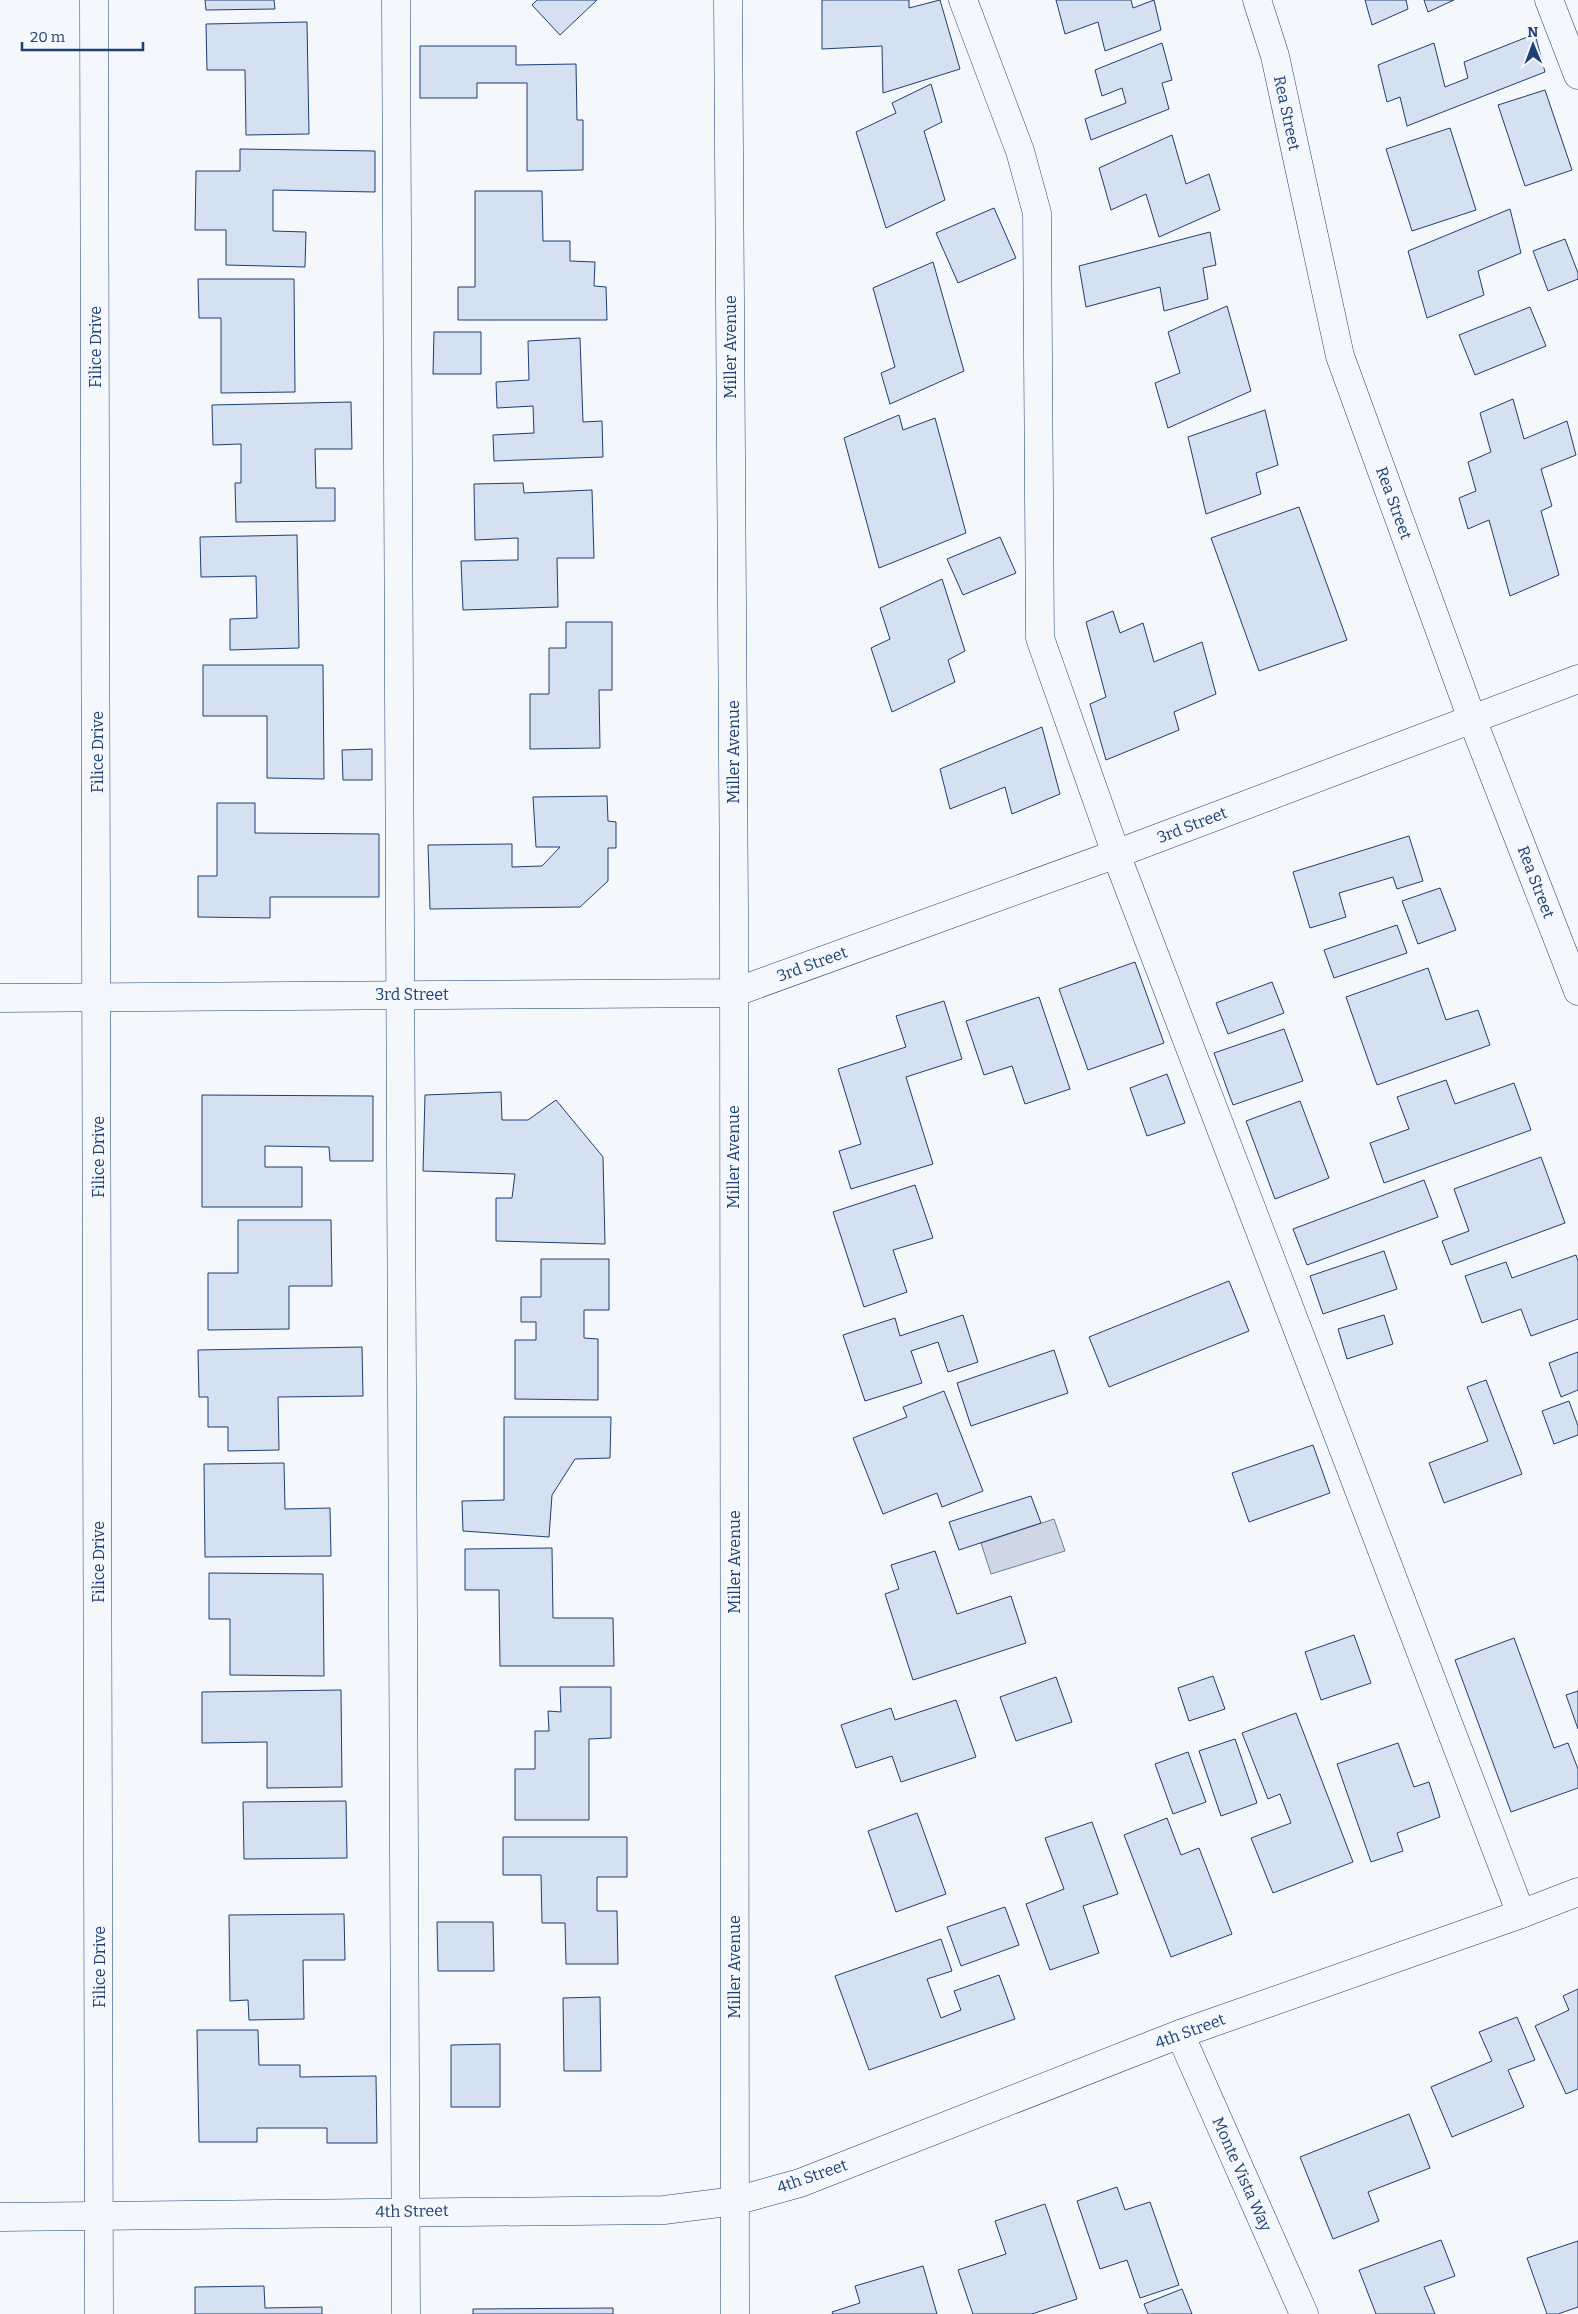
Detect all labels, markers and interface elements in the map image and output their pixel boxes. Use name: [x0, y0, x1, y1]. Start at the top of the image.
scale bar: [22, 20, 144, 52]
north arrow: [1508, 20, 1558, 70]
text: N: [1527, 24, 1539, 41]
text: 20 m: [30, 28, 66, 46]
street label: Rea Street: [1270, 74, 1304, 152]
street label: Miller Avenue: [721, 295, 740, 399]
street label: Filice Drive: [86, 306, 105, 388]
street label: Rea Street: [1372, 464, 1416, 542]
street label: Miller Avenue: [724, 700, 743, 804]
street label: Filice Drive: [88, 711, 107, 793]
street label: 3rd Street: [1154, 803, 1230, 847]
street label: Rea Street: [1514, 843, 1559, 921]
street label: 3rd Street: [774, 942, 850, 985]
street label: 3rd Street: [375, 985, 449, 1004]
street label: Miller Avenue: [724, 1105, 743, 1209]
street label: Filice Drive: [89, 1116, 108, 1198]
street label: Miller Avenue: [725, 1510, 744, 1614]
street label: Filice Drive: [89, 1521, 108, 1603]
street label: Miller Avenue: [725, 1915, 744, 2019]
street label: Filice Drive: [90, 1926, 109, 2008]
street label: 4th Street: [1152, 2009, 1228, 2052]
street label: Monte Vista Way: [1208, 2114, 1276, 2235]
street label: 4th Street: [774, 2155, 850, 2197]
street label: 4th Street: [375, 2201, 449, 2221]

